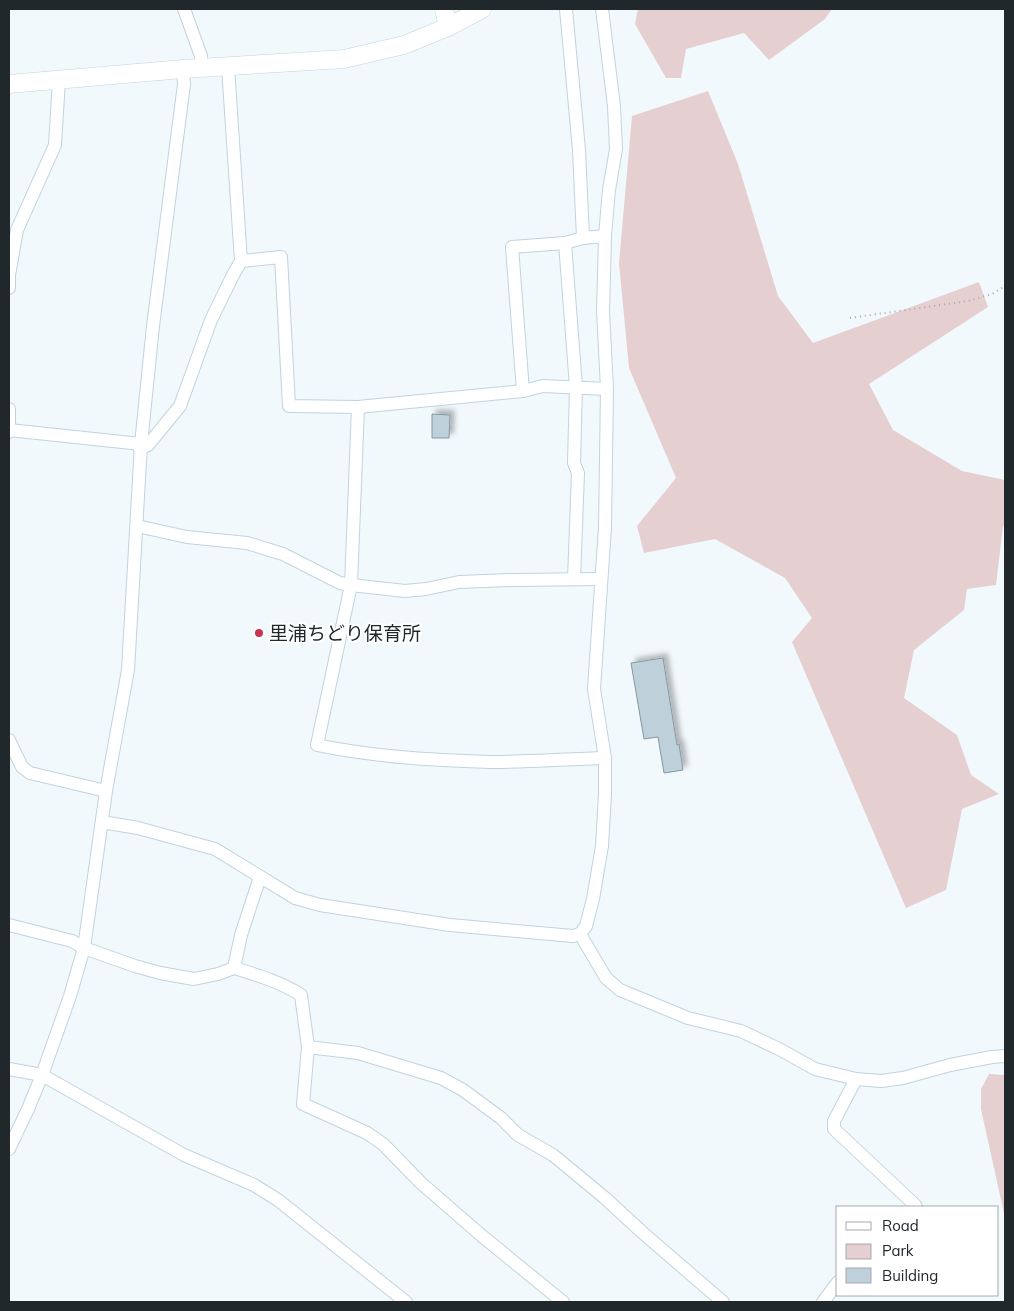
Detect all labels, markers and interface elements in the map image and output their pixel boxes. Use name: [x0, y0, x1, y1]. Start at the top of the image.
place label: 里浦ちどり保育所: [269, 621, 421, 645]
marker: 里浦ちどり保育所: [253, 627, 265, 639]
legend: [836, 1206, 999, 1296]
text: Road: [882, 1216, 919, 1235]
text: Park: [882, 1241, 914, 1260]
text: Building: [882, 1266, 938, 1285]

